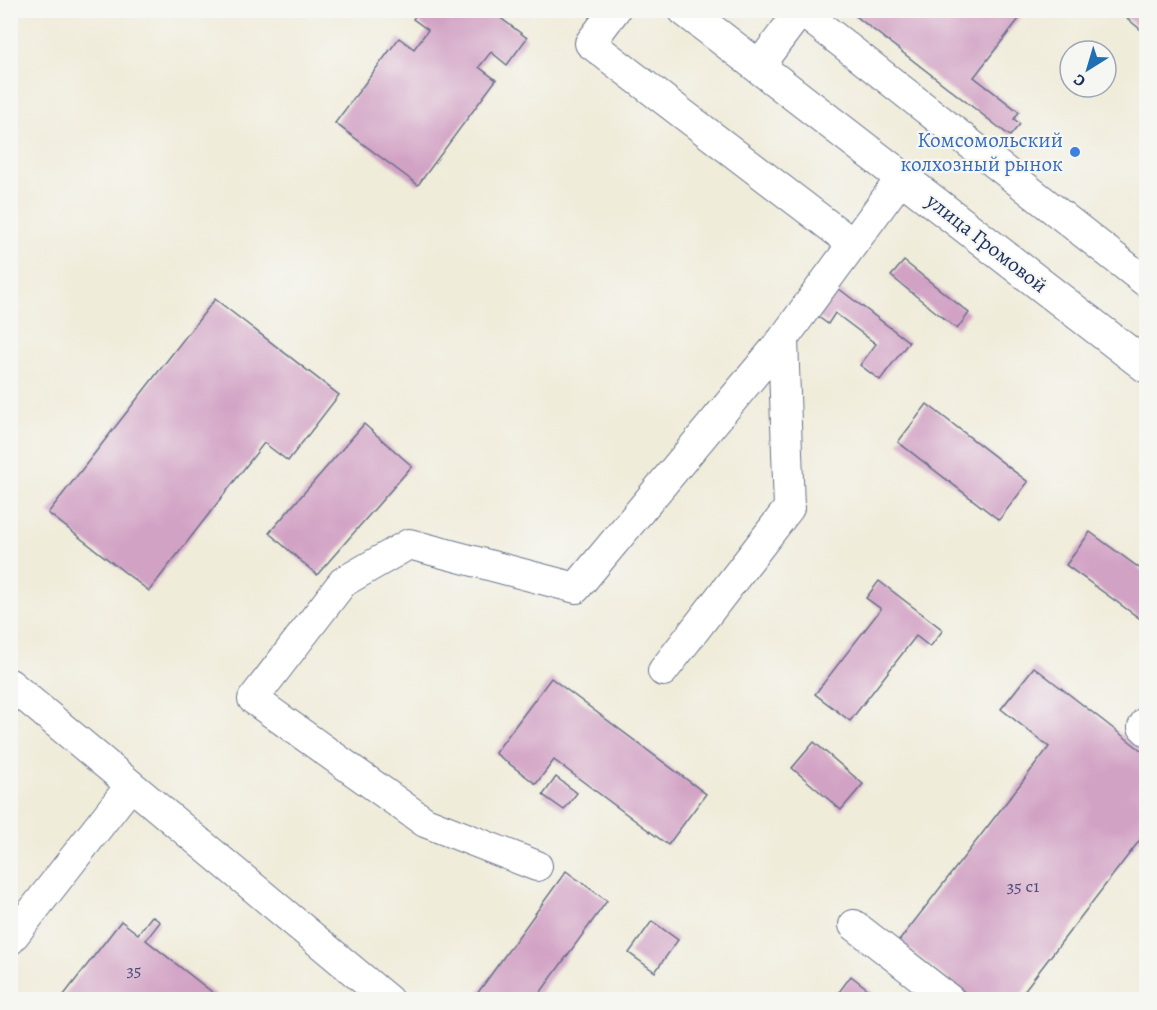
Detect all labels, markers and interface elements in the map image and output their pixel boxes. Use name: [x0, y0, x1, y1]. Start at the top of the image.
north arrow: [1058, 39, 1118, 99]
text: С: [1069, 68, 1090, 92]
place label: Комсомольский колхозный рынок: [900, 126, 1063, 178]
marker: Комсомольский колхозный рынок: [1068, 145, 1082, 159]
street label: улица Громовой: [920, 186, 1053, 299]
house number: 35 с1: [1007, 874, 1039, 898]
house number: 35: [126, 958, 142, 982]

